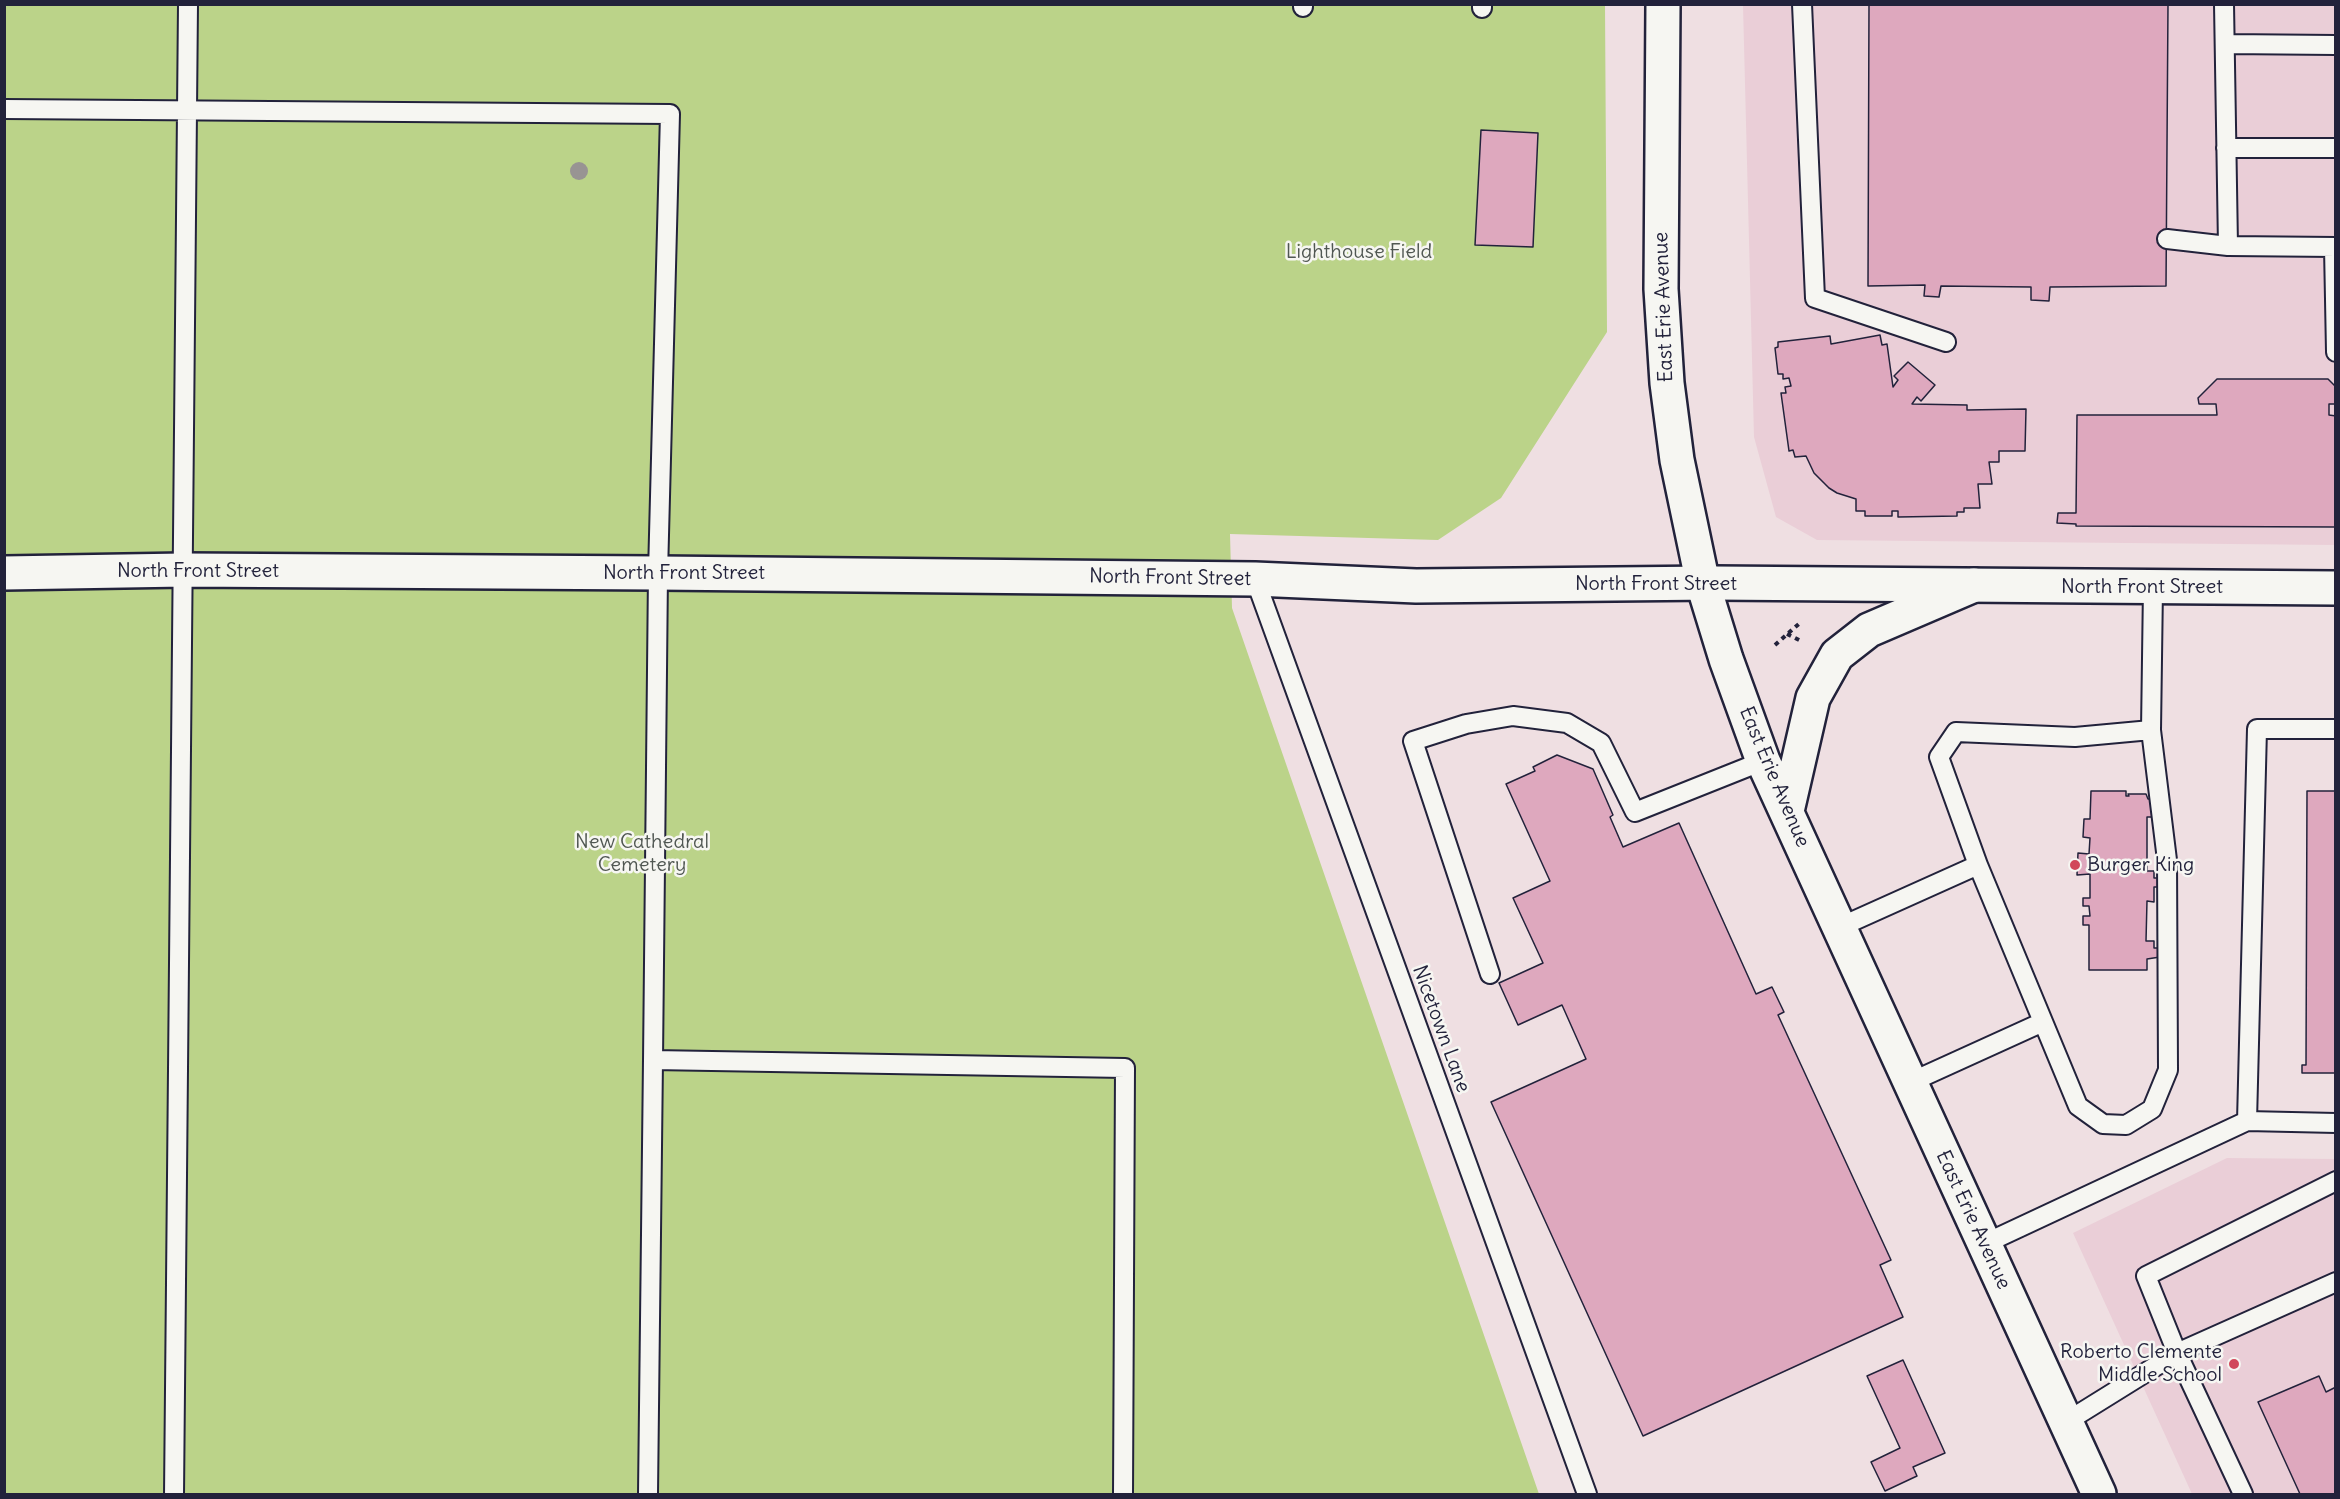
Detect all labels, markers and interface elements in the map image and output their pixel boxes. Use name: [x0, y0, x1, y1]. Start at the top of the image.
street label: East Erie Avenue: [1649, 231, 1679, 383]
park label: Lighthouse Field: [1286, 240, 1432, 264]
street label: North Front Street: [117, 559, 279, 583]
street label: North Front Street: [603, 561, 765, 585]
street label: North Front Street: [1089, 565, 1251, 591]
street label: North Front Street: [1575, 572, 1737, 596]
street label: North Front Street: [2061, 575, 2223, 599]
street label: East Erie Avenue: [1734, 703, 1814, 851]
park label: New Cathedral Cemetery: [575, 830, 709, 877]
place label: Burger King: [2087, 853, 2194, 877]
marker: Burger King: [2068, 858, 2082, 872]
street label: Nicetown Lane: [1407, 962, 1475, 1096]
street label: East Erie Avenue: [1930, 1147, 2016, 1293]
place label: Roberto Clemente Middle School: [2060, 1340, 2222, 1387]
marker: Roberto Clemente Middle School: [2227, 1357, 2241, 1371]

